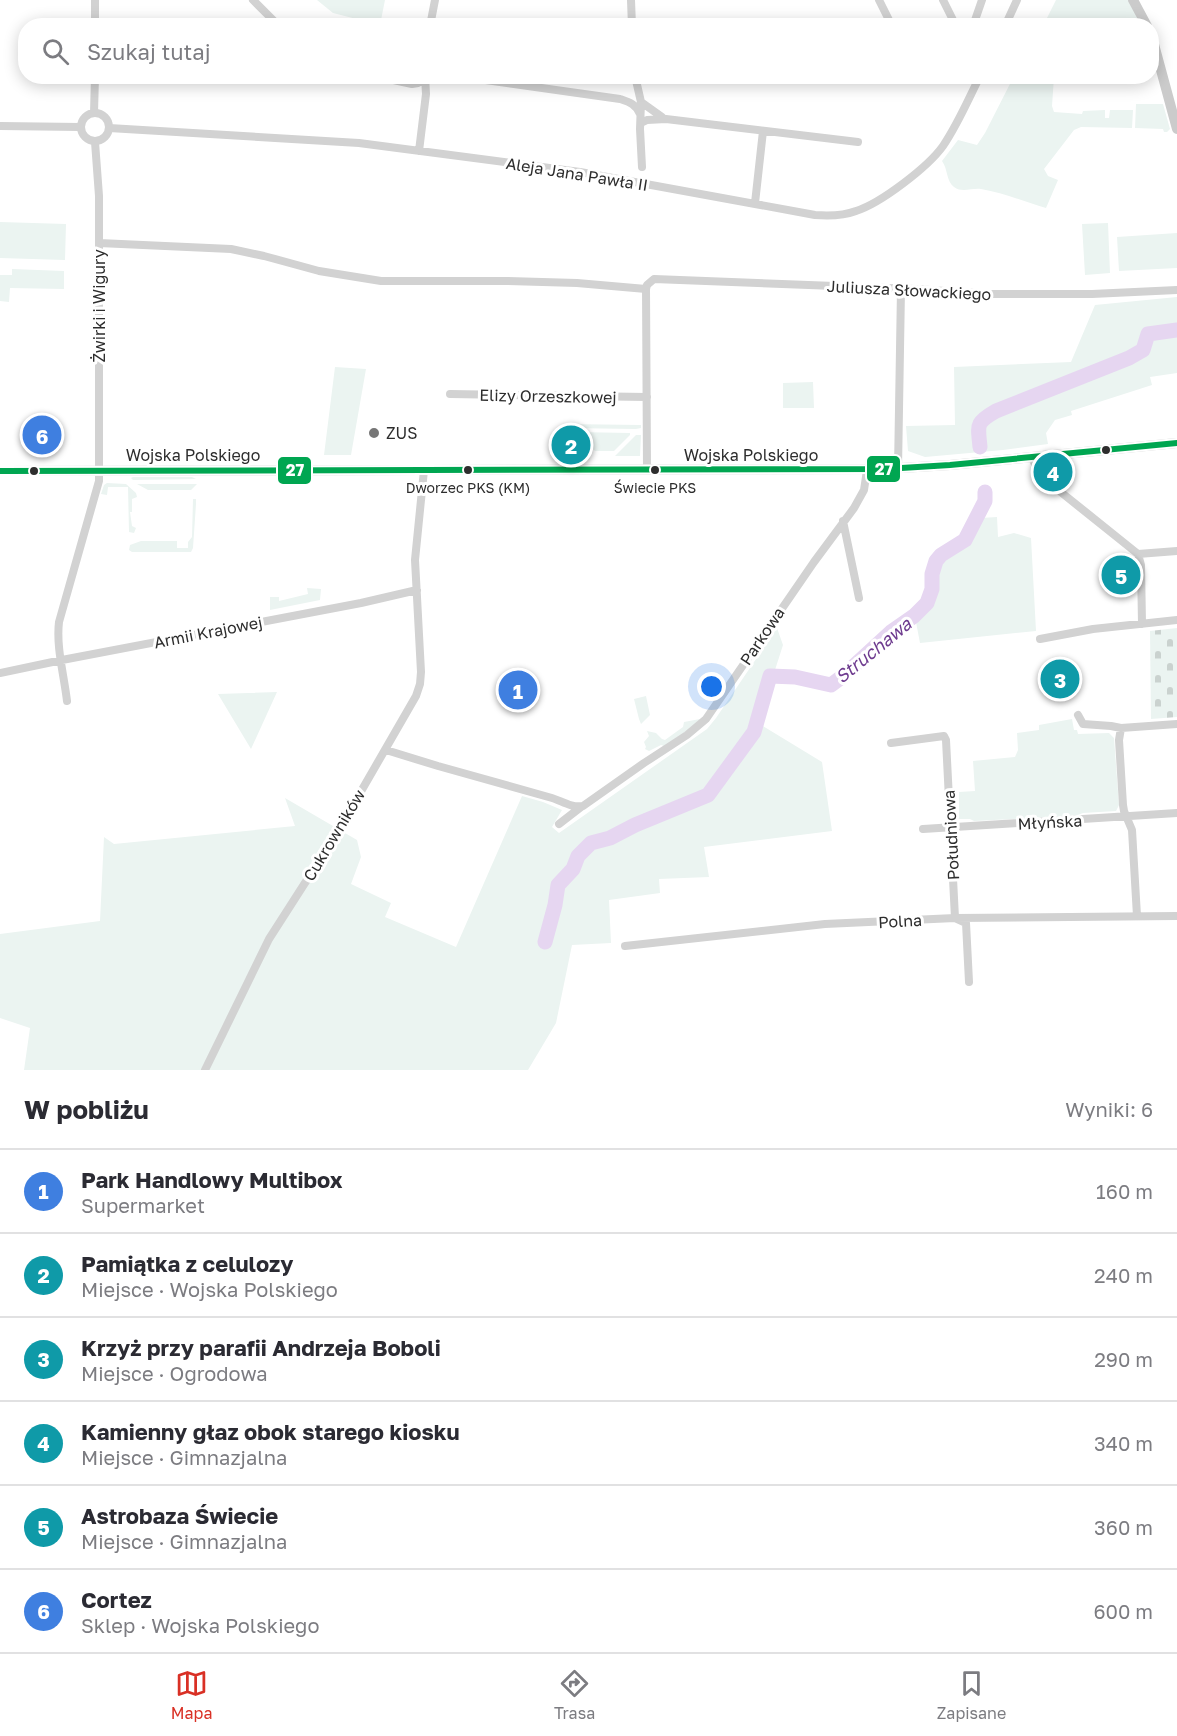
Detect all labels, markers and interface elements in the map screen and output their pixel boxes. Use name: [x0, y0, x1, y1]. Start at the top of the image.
search box: [18, 18, 1159, 84]
icon: search: [39, 35, 72, 68]
text: Szukaj tutaj: [87, 38, 211, 65]
street label: Aleja Jana Pawła II: [505, 153, 649, 195]
street label: Żwirki i Wigury: [89, 249, 109, 363]
street label: Juliusza Słowackiego: [826, 276, 992, 304]
street label: Elizy Orzeszkowej: [479, 385, 617, 407]
pin: 6: [22, 412, 62, 458]
pin: 2: [552, 422, 590, 468]
place label: ZUS: [386, 423, 418, 443]
marker: ZUS: [367, 426, 381, 440]
unlabelled marker: [1100, 444, 1112, 456]
street label: Wojska Polskiego: [126, 445, 260, 465]
street label: Wojska Polskiego: [684, 445, 818, 465]
pin: 4: [1034, 450, 1072, 494]
line badge: 27: [866, 455, 901, 483]
line badge: 27: [277, 456, 312, 485]
text: 27: [875, 459, 894, 479]
text: 27: [286, 460, 305, 480]
marker: Dworzec PKS (KM): [462, 464, 474, 476]
marker: Świecie PKS: [649, 464, 661, 476]
unlabelled marker: [28, 465, 40, 477]
place label: Dworzec PKS (KM): [406, 479, 530, 496]
place label: Świecie PKS: [614, 479, 696, 496]
pin: 5: [1102, 552, 1140, 598]
street label: Parkowa: [735, 603, 789, 669]
street label: Armii Krajowej: [152, 612, 264, 652]
water label: Struchawa: [831, 612, 916, 687]
pin: 3: [1040, 656, 1080, 702]
pin: 1: [498, 668, 538, 712]
your location: [697, 672, 726, 701]
street label: Cukrowników: [299, 786, 369, 884]
street label: Południowa: [939, 789, 963, 881]
street label: Młyńska: [1017, 810, 1083, 834]
street label: Polna: [878, 910, 922, 932]
text: W pobliżu: [24, 1094, 149, 1125]
text: Wyniki: 6: [1065, 1097, 1153, 1121]
text: Park Handlowy Multibox: [81, 1166, 343, 1193]
text: 1: [38, 1179, 49, 1203]
text: 160 m: [1096, 1179, 1153, 1203]
text: Supermarket: [81, 1193, 205, 1217]
text: Pamiątka z celulozy: [81, 1250, 294, 1277]
text: 2: [37, 1263, 50, 1287]
text: 240 m: [1094, 1263, 1153, 1287]
text: Miejsce · Wojska Polskiego: [81, 1277, 338, 1301]
text: Krzyż przy parafii Andrzeja Boboli: [81, 1334, 441, 1361]
text: 3: [37, 1347, 50, 1371]
text: 290 m: [1094, 1347, 1153, 1371]
text: Miejsce · Ogrodowa: [81, 1361, 268, 1385]
text: Kamienny głaz obok starego kiosku: [81, 1418, 460, 1445]
text: 4: [37, 1431, 50, 1455]
text: 340 m: [1094, 1431, 1153, 1455]
text: Miejsce · Gimnazjalna: [81, 1445, 287, 1469]
text: Astrobaza Świecie: [81, 1502, 278, 1529]
text: 5: [37, 1515, 50, 1539]
text: 360 m: [1094, 1515, 1153, 1539]
text: Miejsce · Gimnazjalna: [81, 1529, 287, 1553]
text: Cortez: [81, 1586, 152, 1613]
text: 6: [37, 1599, 50, 1623]
text: 600 m: [1093, 1599, 1153, 1623]
text: Sklep · Wojska Polskiego: [81, 1613, 319, 1637]
tab: Mapa: [171, 1667, 212, 1723]
tab: Trasa: [554, 1667, 595, 1723]
tab: Zapisane: [937, 1667, 1006, 1723]

